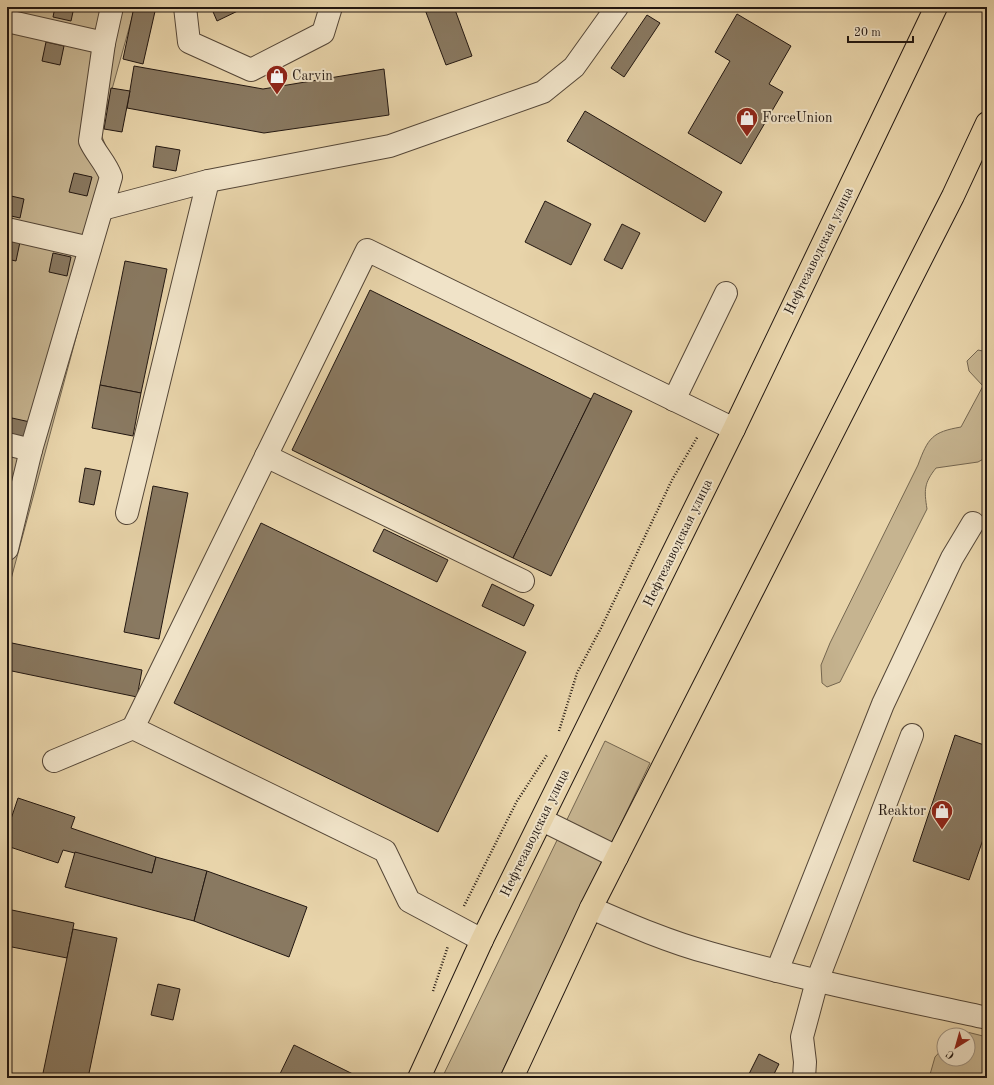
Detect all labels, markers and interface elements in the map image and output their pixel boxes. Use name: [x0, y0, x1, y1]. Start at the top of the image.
scale bar: [848, 18, 913, 44]
text: 20 m: [854, 27, 881, 39]
shop icon: Carvin: [264, 63, 290, 96]
place label: Carvin: [292, 69, 333, 83]
shop icon: ForceUnion: [734, 105, 760, 138]
place label: ForceUnion: [762, 111, 833, 125]
street label: Нефтезаводская улица: [782, 185, 857, 317]
street label: Нефтезаводская улица: [641, 477, 716, 609]
street label: Нефтезаводская улица: [498, 767, 573, 899]
shop icon: Reaktor: [929, 798, 955, 831]
place label: Reaktor: [878, 804, 926, 818]
north arrow: [936, 1027, 976, 1067]
text: С: [945, 1047, 957, 1060]

